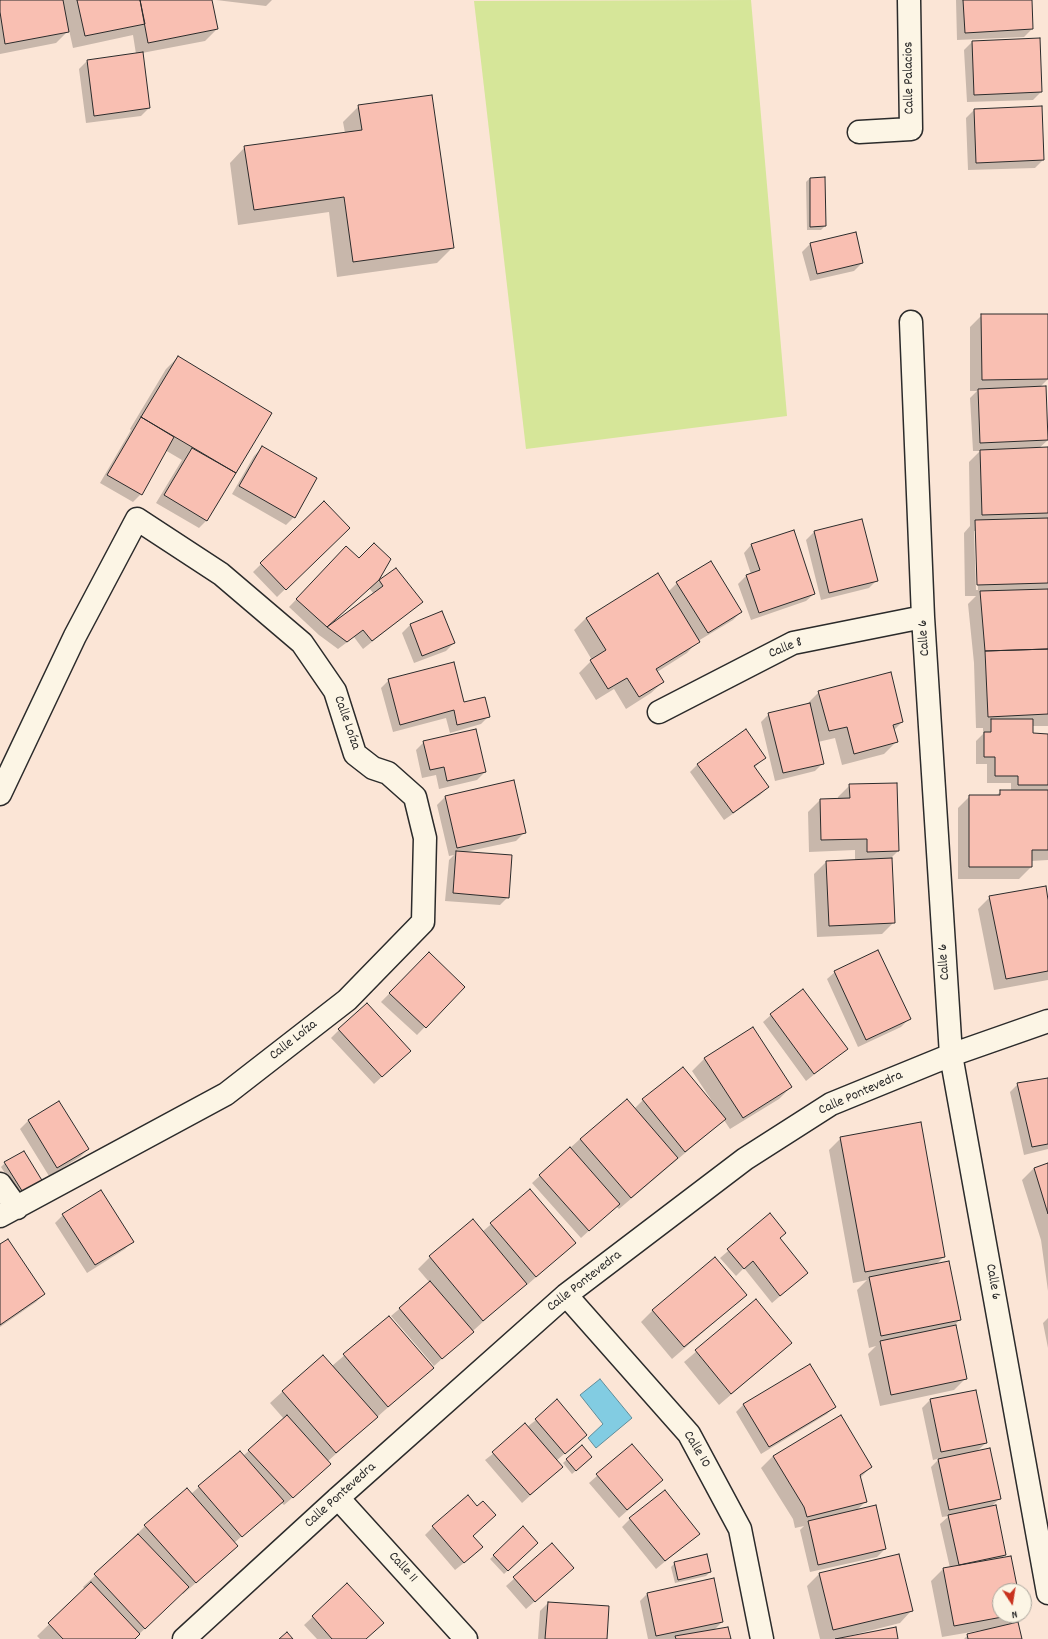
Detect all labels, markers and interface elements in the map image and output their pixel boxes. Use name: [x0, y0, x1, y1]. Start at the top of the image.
street label: Calle Palacios: [901, 42, 919, 114]
street label: Calle 6: [915, 619, 935, 657]
street label: Calle 8: [767, 635, 805, 663]
street label: Calle Loíza: [329, 694, 363, 752]
street label: Calle 6: [935, 943, 955, 981]
street label: Calle Loíza: [267, 1017, 321, 1065]
street label: Calle Pontevedra: [816, 1068, 906, 1120]
street label: Calle Pontevedra: [544, 1248, 626, 1316]
street label: Calle 6: [981, 1263, 1003, 1301]
street label: Calle 10: [678, 1428, 714, 1472]
street label: Calle Pontevedra: [302, 1460, 380, 1532]
street label: Calle 11: [384, 1549, 420, 1587]
north arrow: [992, 1583, 1032, 1623]
text: N: [1010, 1605, 1019, 1622]

